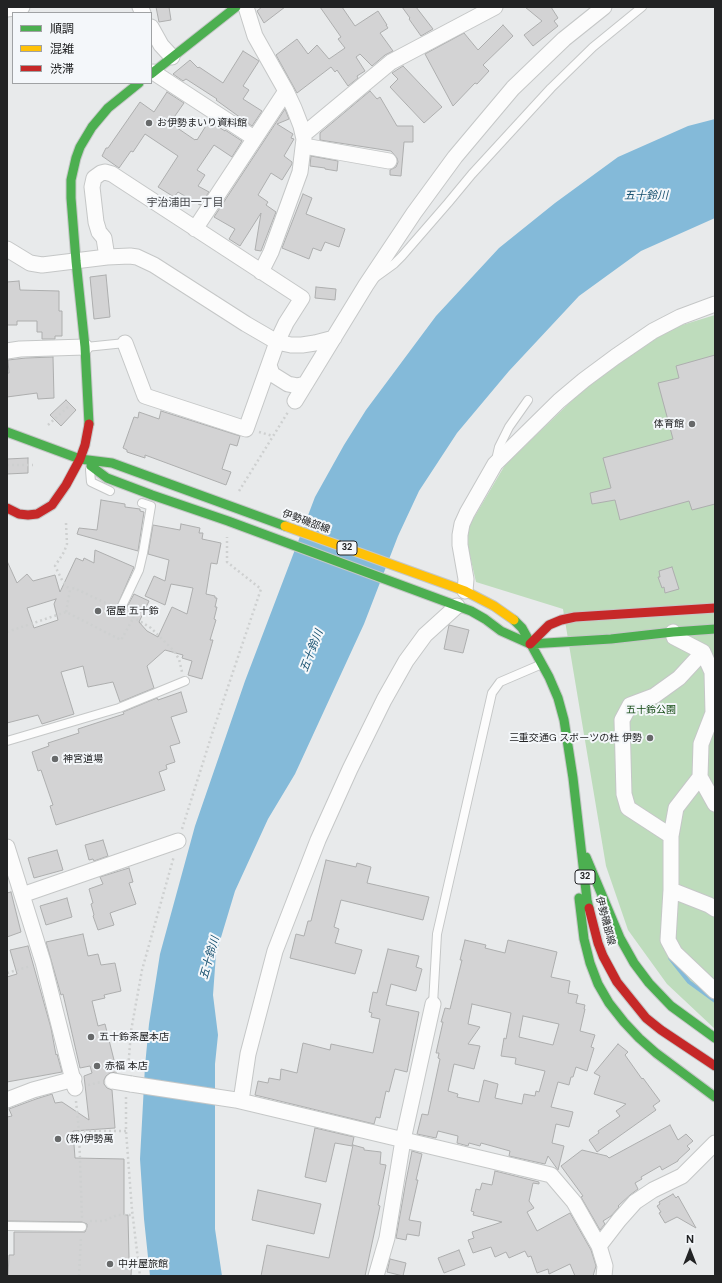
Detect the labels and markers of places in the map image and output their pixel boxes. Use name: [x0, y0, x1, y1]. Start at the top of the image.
place label: お伊勢まいり資料館: [157, 117, 247, 129]
marker: お伊勢まいり資料館: [144, 118, 154, 128]
place label: 体育館: [654, 418, 684, 430]
marker: 体育館: [687, 419, 697, 429]
place label: 宿屋 五十鈴: [106, 605, 159, 617]
marker: 宿屋 五十鈴: [93, 606, 103, 616]
place label: 三重交通G スポーツの杜 伊勢: [509, 732, 642, 744]
marker: 三重交通G スポーツの杜 伊勢: [645, 733, 655, 743]
place label: 神宮道場: [63, 753, 103, 765]
marker: 神宮道場: [50, 754, 60, 764]
place label: 五十鈴茶屋本店: [99, 1031, 169, 1043]
marker: 五十鈴茶屋本店: [86, 1032, 96, 1042]
place label: 赤福 本店: [105, 1060, 148, 1072]
marker: 赤福 本店: [92, 1061, 102, 1071]
place label: (株)伊勢萬: [66, 1133, 113, 1145]
marker: (株)伊勢萬: [53, 1134, 63, 1144]
place label: 中井屋旅館: [118, 1258, 168, 1270]
marker: 中井屋旅館: [105, 1259, 115, 1269]

